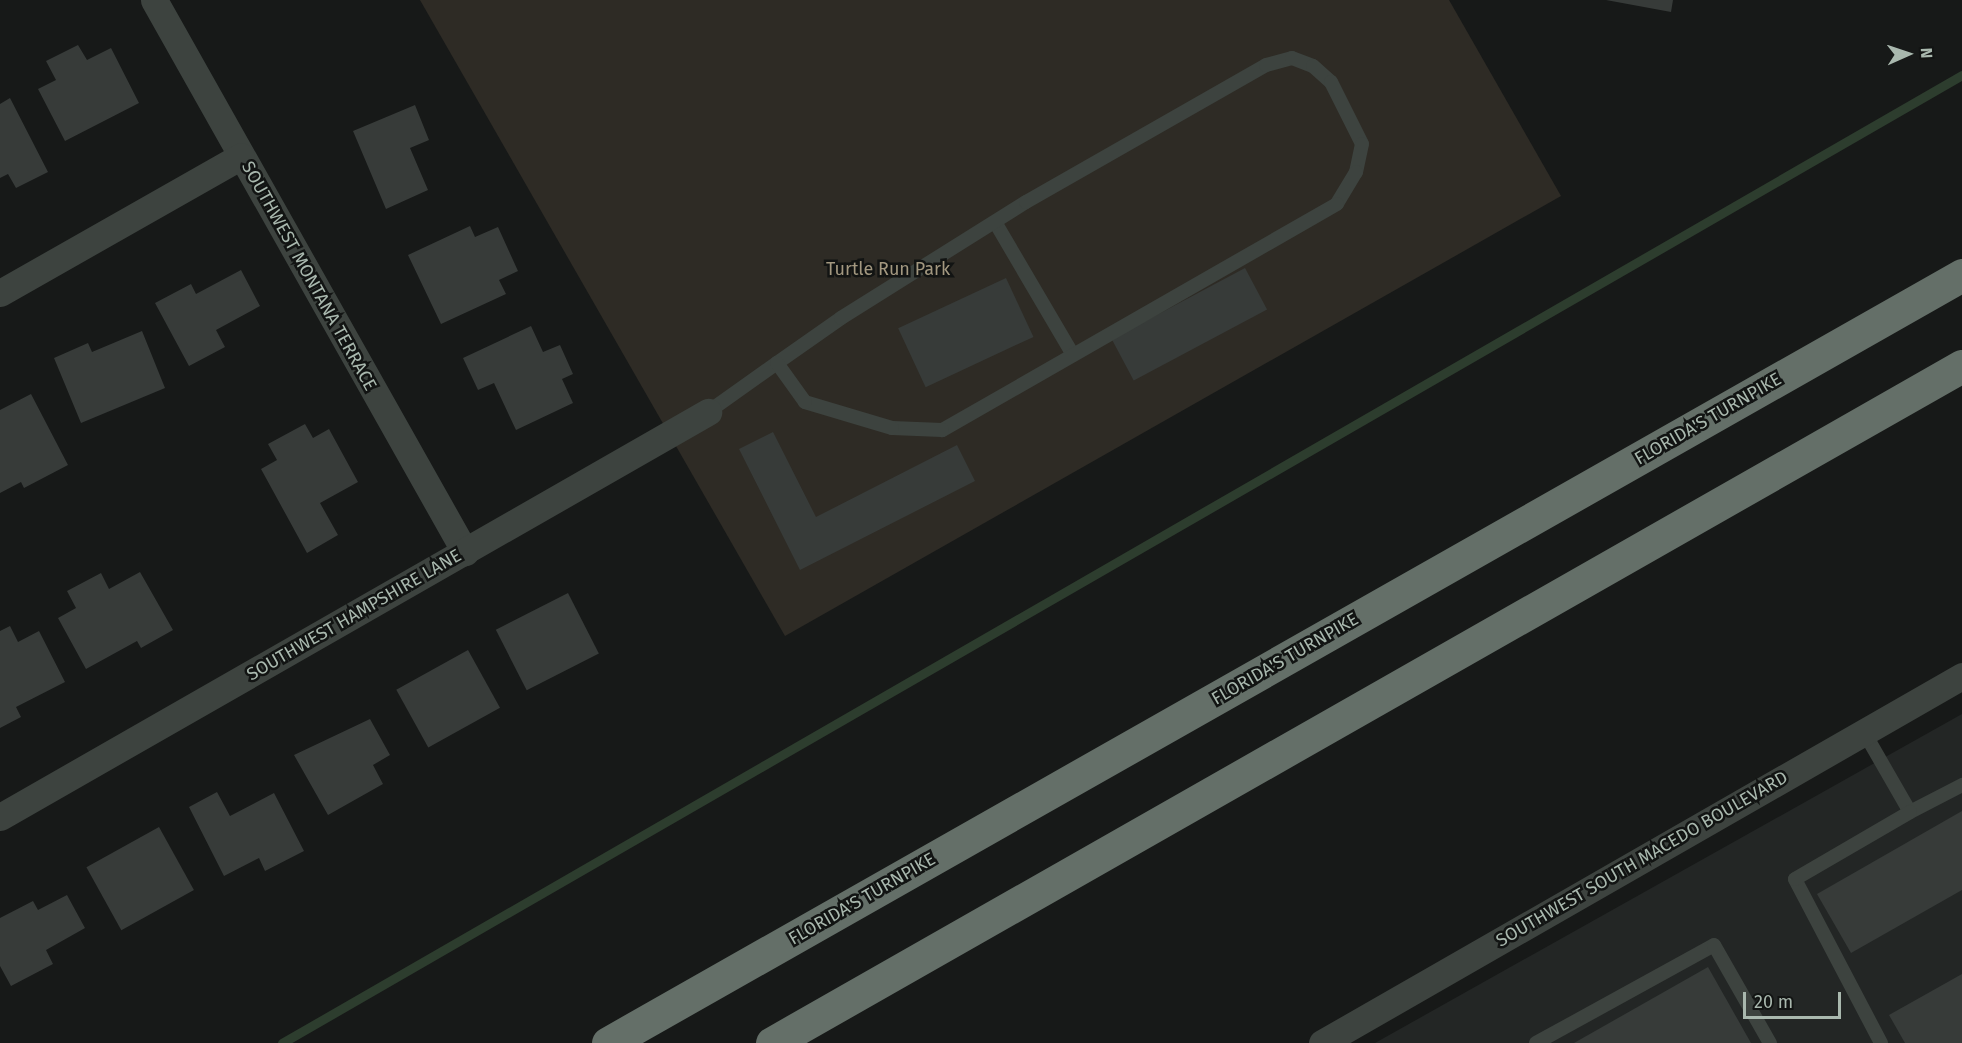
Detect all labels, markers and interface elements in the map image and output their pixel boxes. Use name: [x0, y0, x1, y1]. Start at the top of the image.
north arrow: [1878, 24, 1938, 84]
text: N: [1917, 47, 1936, 59]
street label: SOUTHWEST MONTANA TERRACE: [237, 158, 381, 394]
park label: Turtle Run Park: [826, 258, 950, 280]
street label: FLORIDA'S TURNPIKE: [1631, 368, 1785, 470]
street label: SOUTHWEST HAMPSHIRE LANE: [243, 545, 465, 685]
street label: FLORIDA'S TURNPIKE: [1208, 608, 1362, 710]
street label: SOUTHWEST SOUTH MACEDO BOULEVARD: [1492, 766, 1792, 952]
street label: FLORIDA'S TURNPIKE: [785, 848, 939, 950]
scale bar: [1746, 980, 1844, 1018]
text: 20 m: [1754, 991, 1793, 1013]

